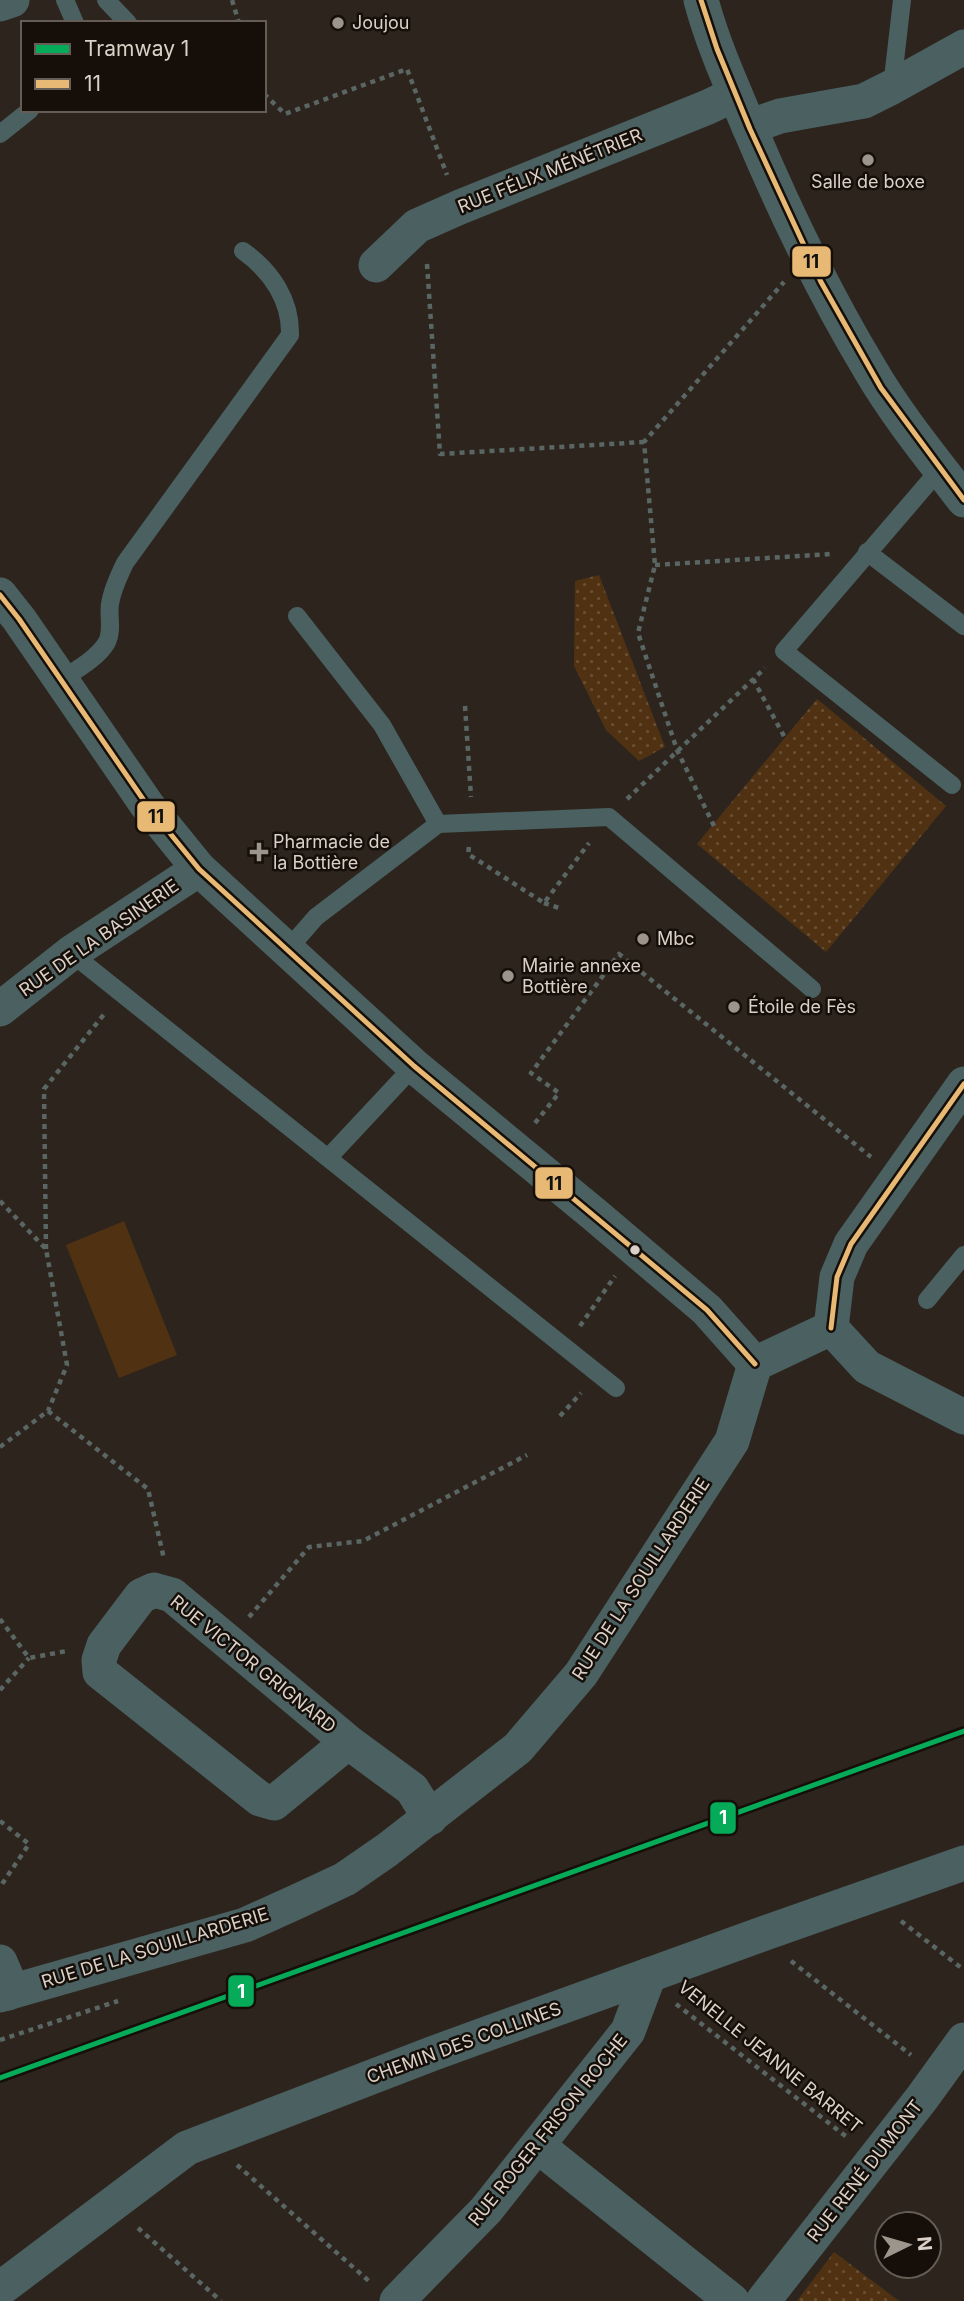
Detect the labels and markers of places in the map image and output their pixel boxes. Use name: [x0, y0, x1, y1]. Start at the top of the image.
place label: Joujou: [352, 12, 410, 33]
marker: Joujou: [330, 15, 346, 31]
marker: Salle de boxe: [860, 152, 876, 168]
place label: Salle de boxe: [811, 171, 925, 192]
place label: Pharmacie de la Bottière: [273, 831, 390, 873]
marker: Pharmacie de la Bottière: [251, 844, 267, 860]
place label: Mbc: [657, 928, 695, 949]
marker: Mbc: [635, 931, 651, 947]
place label: Mairie annexe Bottière: [522, 955, 641, 997]
marker: Mairie annexe Bottière: [500, 968, 516, 984]
place label: Étoile de Fès: [748, 995, 856, 1017]
marker: Étoile de Fès: [726, 999, 742, 1015]
unlabelled marker: [628, 1243, 642, 1257]

